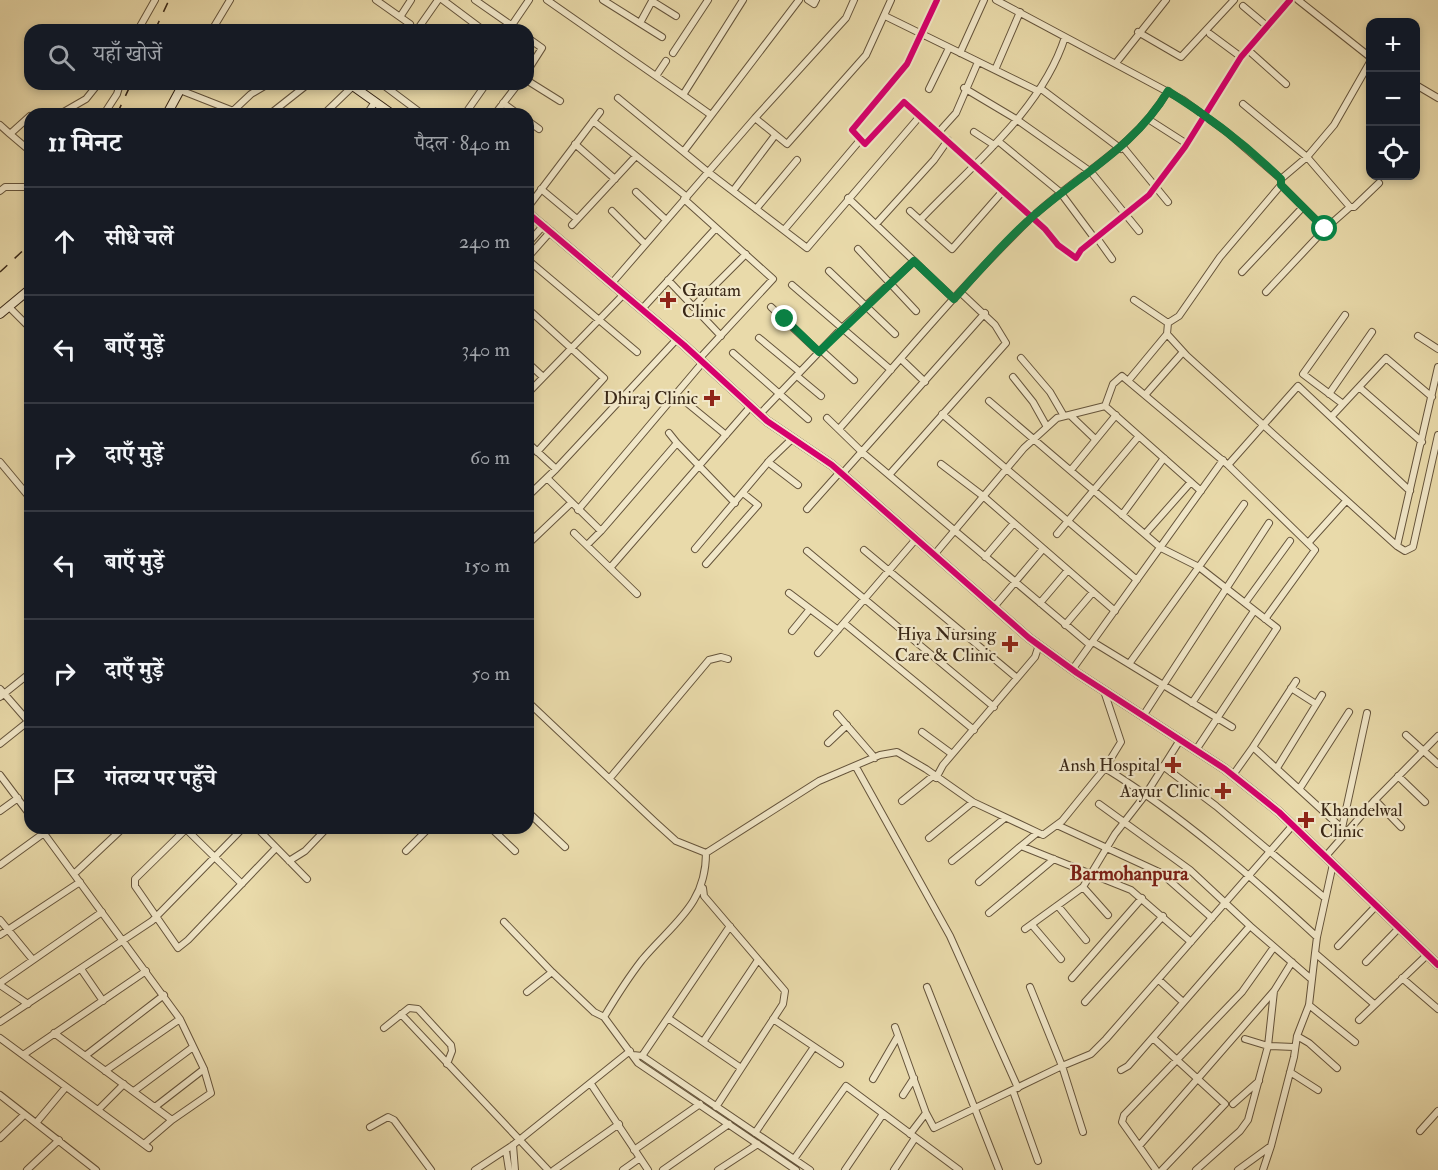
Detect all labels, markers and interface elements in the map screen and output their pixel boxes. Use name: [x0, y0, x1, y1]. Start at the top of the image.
map controls: [1366, 18, 1420, 180]
button: +: [1366, 18, 1420, 72]
search box: [24, 24, 534, 90]
text: यहाँ खोजें: [93, 40, 162, 68]
icon: search: [45, 41, 78, 74]
button: −: [1366, 72, 1420, 126]
button: locate: [1366, 126, 1420, 180]
text: 11 मिनट: [48, 127, 121, 159]
text: पैदल · 840 m: [415, 131, 510, 156]
route start: [1311, 215, 1337, 241]
text: सीधे चलें: [105, 224, 173, 252]
icon: ahead: [48, 225, 81, 258]
text: 240 m: [459, 229, 510, 254]
place label: Gautam Clinic: [682, 279, 741, 323]
marker: Gautam Clinic: [659, 291, 677, 309]
route end: [771, 305, 797, 331]
text: बाएँ मुड़ें: [105, 332, 164, 360]
icon: left: [48, 333, 81, 366]
text: 340 m: [462, 337, 510, 362]
place label: Dhiraj Clinic: [603, 387, 698, 410]
marker: Dhiraj Clinic: [703, 389, 721, 407]
text: दाएँ मुड़ें: [105, 440, 164, 468]
icon: right: [48, 441, 81, 474]
text: 60 m: [470, 445, 510, 470]
text: बाएँ मुड़ें: [105, 548, 164, 576]
icon: left: [48, 549, 81, 582]
text: 150 m: [464, 553, 510, 578]
place label: Hiya Nursing Care & Clinic: [895, 623, 997, 667]
marker: Hiya Nursing Care & Clinic: [1001, 635, 1019, 653]
text: दाएँ मुड़ें: [105, 656, 164, 684]
icon: right: [48, 657, 81, 690]
text: 50 m: [471, 661, 510, 686]
place label: Ansh Hospital: [1058, 754, 1160, 777]
marker: Ansh Hospital: [1164, 756, 1182, 774]
text: गंतव्य पर पहुँचे: [105, 764, 216, 792]
icon: arrive: [48, 765, 81, 798]
place label: Aayur Clinic: [1119, 780, 1210, 803]
marker: Aayur Clinic: [1214, 782, 1232, 800]
place label: Khandelwal Clinic: [1320, 799, 1403, 843]
marker: Khandelwal Clinic: [1297, 811, 1315, 829]
district label: Barmohanpura: [1070, 861, 1189, 887]

